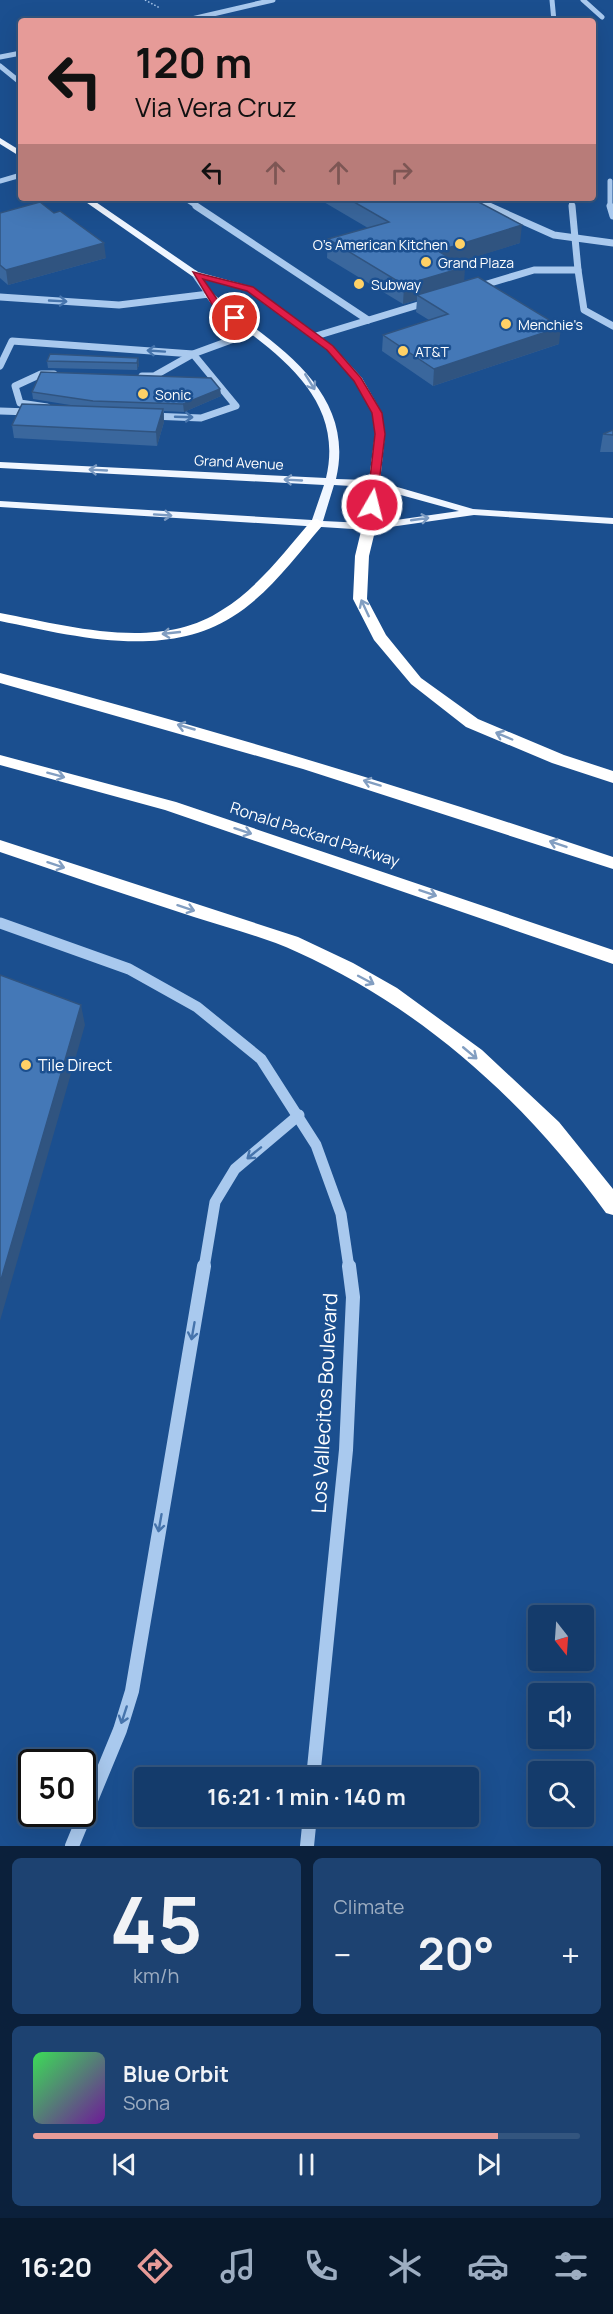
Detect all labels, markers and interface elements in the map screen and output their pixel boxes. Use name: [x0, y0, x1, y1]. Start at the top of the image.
text: 120 m: [135, 33, 252, 91]
icon: left: [36, 42, 114, 120]
text: Via Vera Cruz: [135, 88, 297, 125]
icon: left: [196, 156, 229, 189]
icon: ahead: [259, 156, 292, 189]
icon: ahead: [322, 156, 355, 189]
icon: right: [385, 156, 418, 189]
place label: O's American Kitchen: [313, 235, 448, 254]
marker: O's American Kitchen: [453, 237, 467, 251]
place label: Grand Plaza: [438, 253, 514, 272]
marker: Grand Plaza: [419, 255, 433, 269]
place label: Subway: [371, 275, 422, 294]
marker: Subway: [352, 277, 366, 291]
pin: [209, 292, 260, 343]
one-way arrow: [48, 296, 68, 307]
icon: arrive: [218, 301, 251, 334]
place label: Menchie's: [518, 315, 583, 334]
marker: Menchie's: [499, 317, 513, 331]
place label: AT&T: [415, 342, 450, 361]
marker: AT&T: [396, 344, 410, 358]
one-way arrow: [147, 346, 167, 357]
one-way arrow: [303, 374, 316, 391]
place label: Sonic: [155, 385, 191, 404]
marker: Sonic: [136, 387, 150, 401]
one-way arrow: [174, 412, 194, 423]
street label: Grand Avenue: [194, 450, 284, 474]
one-way arrow: [89, 465, 109, 476]
position arrow: [340, 473, 404, 537]
one-way arrow: [284, 474, 304, 485]
one-way arrow: [153, 509, 173, 520]
one-way arrow: [410, 514, 430, 525]
one-way arrow: [358, 599, 370, 617]
one-way arrow: [162, 628, 181, 639]
one-way arrow: [177, 721, 196, 732]
one-way arrow: [496, 730, 514, 742]
one-way arrow: [47, 770, 66, 782]
one-way arrow: [363, 777, 382, 788]
street label: Ronald Packard Parkway: [227, 796, 403, 872]
one-way arrow: [233, 826, 252, 837]
one-way arrow: [549, 838, 568, 849]
one-way arrow: [46, 860, 65, 871]
one-way arrow: [418, 888, 437, 899]
one-way arrow: [176, 903, 195, 914]
one-way arrow: [357, 974, 374, 986]
one-way arrow: [462, 1046, 477, 1060]
place label: Tile Direct: [38, 1054, 112, 1076]
marker: Tile Direct: [19, 1058, 33, 1072]
one-way arrow: [246, 1146, 262, 1159]
street label: Los Vallecitos Boulevard: [305, 1292, 343, 1514]
one-way arrow: [187, 1321, 198, 1340]
one-way arrow: [155, 1513, 166, 1533]
north arrow: [528, 1605, 594, 1671]
map controls: [528, 1605, 594, 1827]
button: sound: [528, 1683, 594, 1749]
one-way arrow: [118, 1705, 129, 1724]
speed limit sign: 50: [18, 1749, 96, 1827]
button: search: [528, 1761, 594, 1827]
text: 16:21 · 1 min · 140 m: [207, 1782, 406, 1812]
text: 45: [110, 1870, 203, 1976]
text: Climate: [334, 1893, 405, 1920]
text: 20°: [418, 1922, 494, 1984]
text: −: [334, 1932, 351, 1977]
text: +: [561, 1932, 580, 1977]
text: km/h: [133, 1962, 180, 1989]
text: Blue Orbit: [123, 2059, 229, 2089]
text: Sona: [123, 2089, 170, 2116]
icon: previous: [108, 2148, 141, 2181]
icon: pause: [290, 2148, 323, 2181]
icon: next: [472, 2148, 505, 2181]
icon: directions: [134, 2245, 176, 2287]
icon: music: [217, 2245, 259, 2287]
icon: phone: [300, 2245, 342, 2287]
icon: climate: [384, 2245, 426, 2287]
icon: car: [467, 2245, 509, 2287]
icon: filters: [550, 2245, 592, 2287]
text: 16:20: [21, 2248, 92, 2285]

